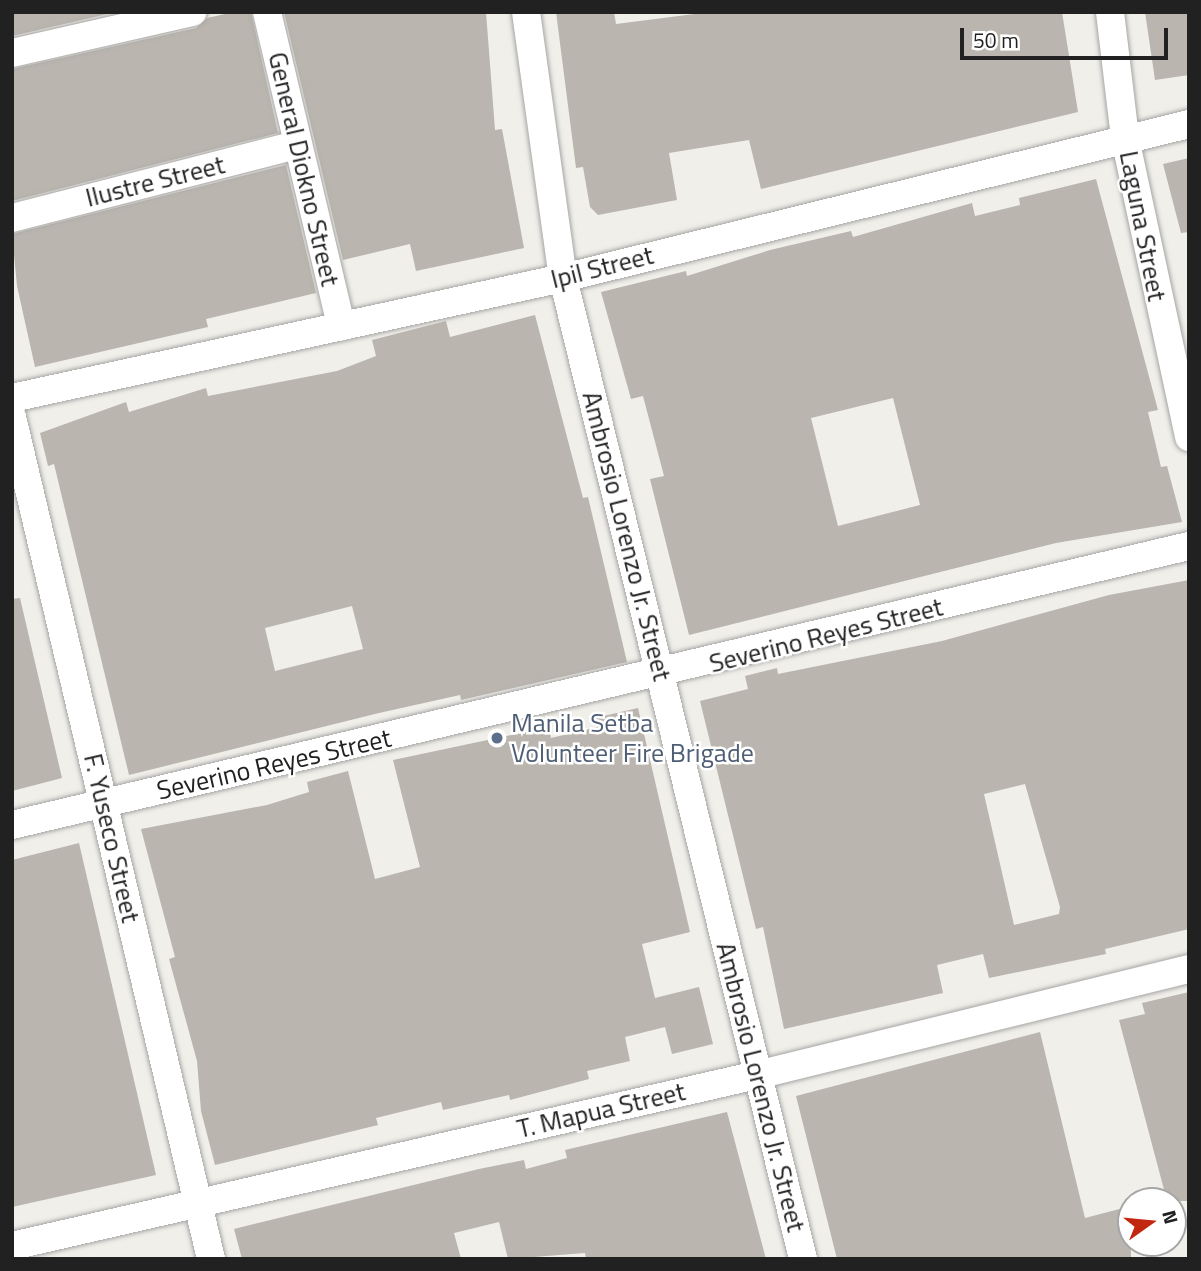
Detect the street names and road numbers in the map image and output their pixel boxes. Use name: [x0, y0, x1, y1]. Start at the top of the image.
street label: General Diokno Street: [262, 49, 346, 289]
street label: Laguna Street: [1113, 148, 1173, 304]
street label: Ilustre Street: [82, 149, 228, 213]
street label: Ipil Street: [548, 239, 656, 295]
street label: Ambrosio Lorenzo Jr. Street: [576, 388, 678, 684]
street label: Severino Reyes Street: [706, 591, 946, 679]
street label: Severino Reyes Street: [154, 722, 394, 806]
street label: F. Yuseco Street: [77, 751, 147, 925]
street label: Ambrosio Lorenzo Jr. Street: [710, 939, 812, 1235]
street label: T. Mapua Street: [514, 1076, 688, 1144]

